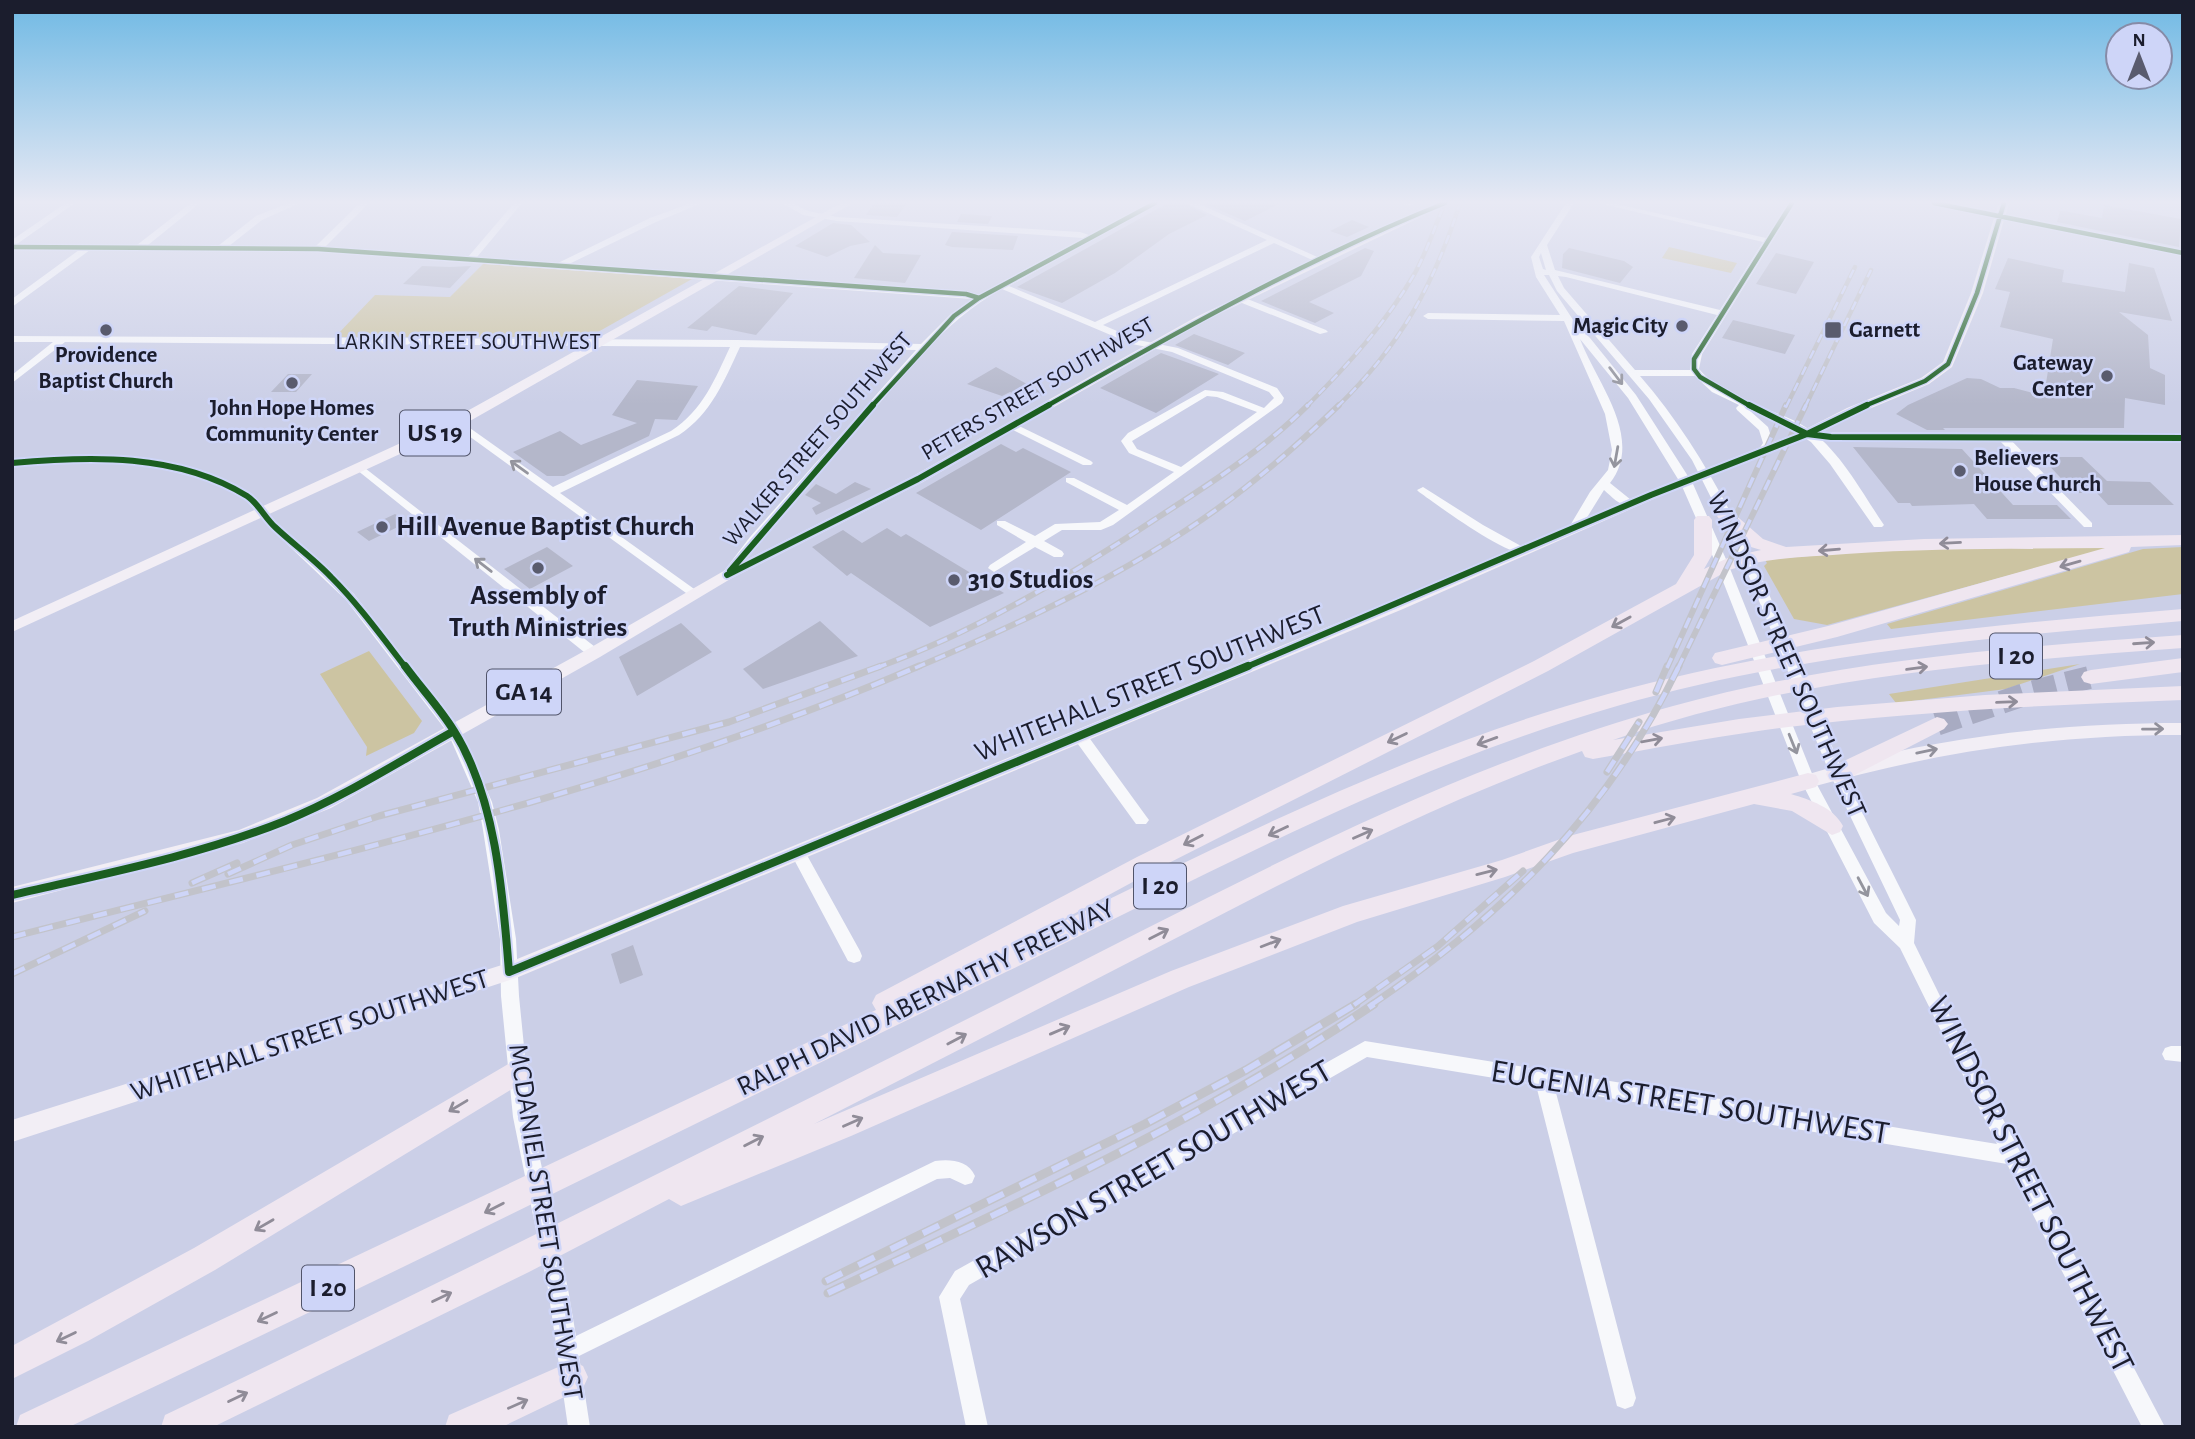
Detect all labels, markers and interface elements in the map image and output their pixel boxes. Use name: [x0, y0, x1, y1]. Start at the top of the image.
north arrow: [2104, 21, 2174, 91]
text: N: [2132, 31, 2146, 50]
street label: PETERS STREET SOUTHWEST: [918, 313, 1158, 465]
place label: Magic City: [1573, 315, 1669, 338]
marker: Magic City: [1674, 318, 1690, 334]
place label: Garnett: [1849, 319, 1920, 342]
marker: Garnett: [1823, 320, 1843, 340]
marker: Providence Baptist Church: [98, 322, 114, 338]
street label: WALKER STREET SOUTHWEST: [719, 329, 917, 551]
street label: LARKIN STREET SOUTHWEST: [335, 331, 601, 354]
place label: Providence Baptist Church: [38, 344, 174, 393]
place label: Gateway Center: [2013, 352, 2094, 401]
one-way arrow: [1609, 366, 1624, 385]
marker: Gateway Center: [2099, 368, 2115, 384]
marker: John Hope Homes Community Center: [284, 375, 300, 391]
place label: John Hope Homes Community Center: [206, 397, 378, 446]
road number: US 19: [400, 410, 470, 456]
one-way arrow: [1609, 445, 1622, 468]
place label: Believers House Church: [1974, 447, 2101, 496]
one-way arrow: [511, 460, 529, 475]
marker: Believers House Church: [1952, 463, 1968, 479]
street label: WINDSOR STREET SOUTHWEST: [1701, 488, 1871, 823]
place label: Hill Avenue Baptist Church: [396, 513, 695, 541]
marker: Hill Avenue Baptist Church: [374, 519, 390, 535]
one-way arrow: [1939, 537, 1962, 550]
one-way arrow: [1819, 544, 1841, 557]
one-way arrow: [475, 557, 493, 572]
one-way arrow: [2059, 558, 2081, 571]
marker: Assembly of Truth Ministries: [530, 560, 546, 576]
place label: 310 Studios: [968, 566, 1094, 594]
marker: 310 Studios: [946, 572, 962, 588]
place label: Assembly of Truth Ministries: [449, 582, 627, 642]
street label: WHITEHALL STREET SOUTHWEST: [971, 601, 1329, 767]
one-way arrow: [1611, 615, 1631, 629]
road number: I 20: [1990, 634, 2042, 678]
one-way arrow: [2132, 637, 2155, 650]
one-way arrow: [1905, 661, 1928, 674]
road number: GA 14: [487, 670, 561, 714]
one-way arrow: [1995, 696, 2018, 709]
one-way arrow: [2141, 722, 2164, 736]
one-way arrow: [1387, 731, 1408, 745]
one-way arrow: [1788, 732, 1801, 754]
one-way arrow: [1640, 733, 1662, 747]
one-way arrow: [1476, 736, 1498, 748]
one-way arrow: [1915, 744, 1938, 758]
one-way arrow: [1653, 813, 1676, 826]
one-way arrow: [1268, 825, 1289, 838]
one-way arrow: [1352, 827, 1373, 840]
one-way arrow: [1183, 833, 1204, 847]
road number: I 20: [1134, 864, 1186, 908]
one-way arrow: [1475, 865, 1498, 878]
one-way arrow: [1857, 876, 1871, 897]
street label: RALPH DAVID ABERNATHY FREEWAY: [733, 894, 1119, 1102]
one-way arrow: [1148, 927, 1169, 940]
one-way arrow: [1259, 935, 1281, 948]
street label: WHITEHALL STREET SOUTHWEST: [127, 965, 493, 1107]
street label: WINDSOR STREET SOUTHWEST: [1921, 992, 2139, 1378]
one-way arrow: [1049, 1023, 1071, 1036]
one-way arrow: [946, 1031, 966, 1045]
street label: MCDANIEL STREET SOUTHWEST: [503, 1042, 587, 1402]
street label: RAWSON STREET SOUTHWEST: [970, 1054, 1338, 1286]
street label: EUGENIA STREET SOUTHWEST: [1488, 1055, 1892, 1151]
one-way arrow: [449, 1099, 469, 1113]
one-way arrow: [841, 1115, 863, 1128]
one-way arrow: [743, 1134, 764, 1148]
one-way arrow: [484, 1201, 505, 1215]
one-way arrow: [255, 1218, 275, 1232]
road number: I 20: [302, 1266, 354, 1310]
one-way arrow: [431, 1290, 452, 1303]
one-way arrow: [257, 1311, 278, 1324]
one-way arrow: [56, 1330, 77, 1344]
one-way arrow: [227, 1389, 248, 1403]
one-way arrow: [506, 1397, 528, 1410]

